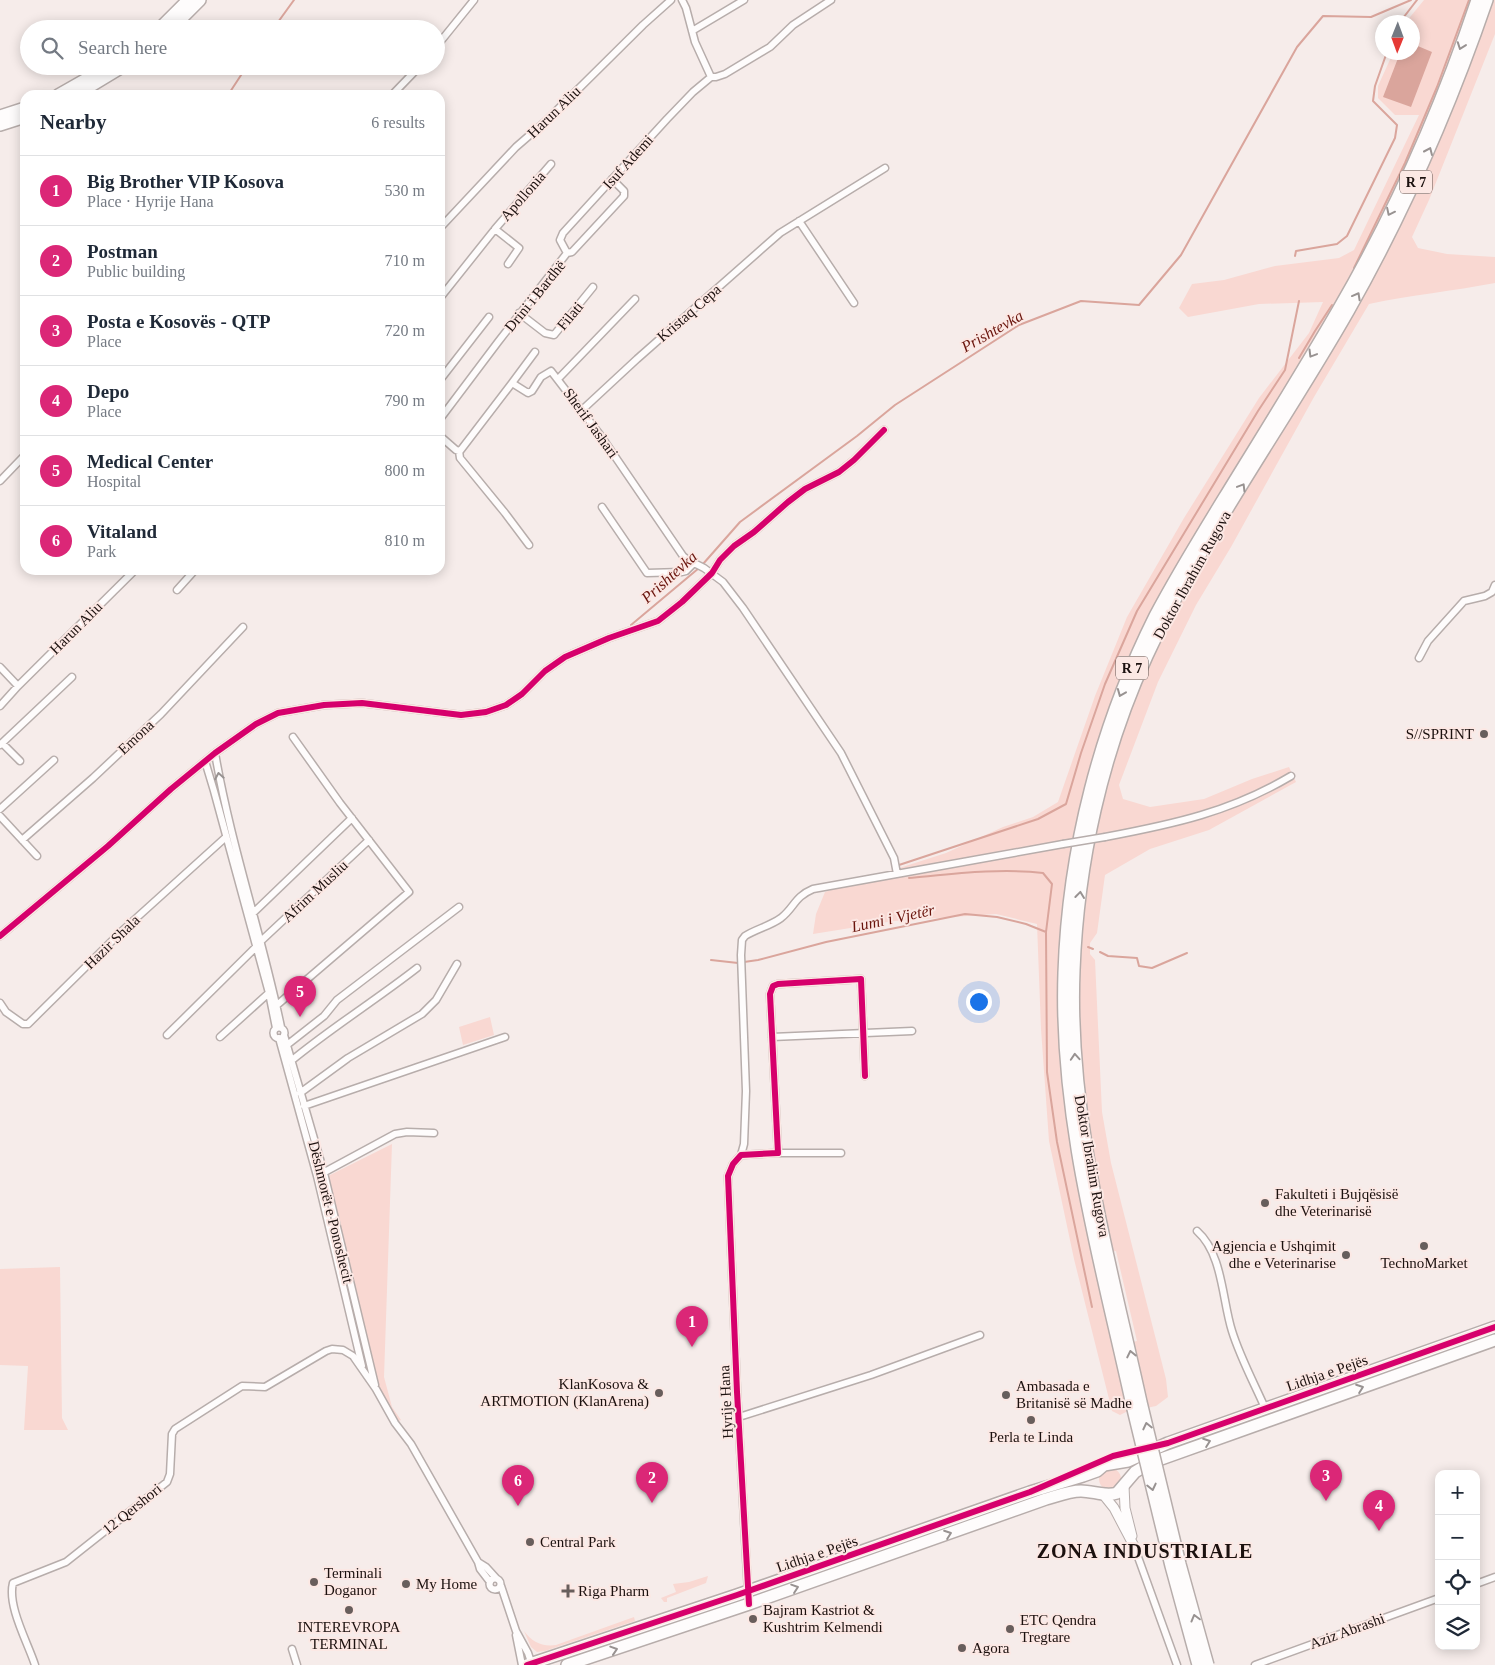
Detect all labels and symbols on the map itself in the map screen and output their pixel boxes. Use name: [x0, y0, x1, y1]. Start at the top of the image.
north arrow: [1375, 15, 1420, 60]
one-way arrow: [1457, 41, 1467, 50]
street label: Harun Aliu: [524, 83, 584, 141]
street label: Isuf Ademi: [600, 132, 656, 192]
one-way arrow: [1423, 147, 1434, 156]
street label: Apollonia: [497, 168, 549, 224]
road number: R 7: [1400, 170, 1432, 193]
one-way arrow: [1387, 206, 1397, 215]
street label: Drini i Bardhë: [502, 257, 569, 335]
street label: Kristaq Cepa: [654, 281, 724, 345]
one-way arrow: [1350, 293, 1360, 302]
street label: Filati: [554, 299, 586, 333]
water label: Prishtevka: [957, 307, 1026, 356]
one-way arrow: [1308, 348, 1318, 357]
street label: Sherif Jashari: [560, 385, 622, 461]
one-way arrow: [1235, 484, 1245, 493]
street label: Doktor Ibrahim Rugova: [1150, 508, 1234, 642]
water label: Prishtevka: [637, 548, 700, 607]
street label: Harun Aliu: [47, 598, 106, 657]
road number: R 7: [1116, 656, 1148, 680]
one-way arrow: [1117, 688, 1127, 697]
street label: Emona: [115, 716, 157, 757]
place label: S//SPRINT: [1406, 726, 1474, 742]
marker: S//SPRINT: [1478, 728, 1490, 740]
one-way arrow: [214, 772, 225, 780]
street label: Afrim Musliu: [279, 857, 351, 925]
one-way arrow: [1074, 891, 1085, 899]
water label: Lumi i Vjetër: [849, 901, 937, 936]
street label: Hazir Shala: [81, 912, 143, 972]
pin: 5: [284, 976, 316, 1017]
your location: [966, 989, 992, 1015]
one-way arrow: [1070, 1053, 1081, 1061]
street label: Doktor Ibrahim Rugova: [1072, 1094, 1112, 1239]
street label: Dëshmorët e Ponoshecit: [306, 1139, 357, 1285]
place label: Fakulteti i Bujqësisë dhe Veterinarisë: [1275, 1186, 1399, 1219]
marker: Fakulteti i Bujqësisë dhe Veterinarisë: [1259, 1197, 1271, 1209]
place label: Agjencia e Ushqimit dhe e Veterinarise: [1212, 1238, 1337, 1271]
marker: TechnoMarket: [1418, 1240, 1430, 1252]
marker: Agjencia e Ushqimit dhe e Veterinarise: [1340, 1249, 1352, 1261]
place label: TechnoMarket: [1380, 1255, 1468, 1271]
pin: 1: [676, 1306, 708, 1347]
one-way arrow: [1126, 1350, 1136, 1359]
street label: Lidhja e Pejës: [1284, 1352, 1370, 1394]
street label: Hyrije Hana: [716, 1364, 736, 1439]
place label: KlanKosova & ARTMOTION (KlanArena): [480, 1376, 649, 1410]
place label: Ambasada e Britanisë së Madhe: [1016, 1378, 1132, 1411]
one-way arrow: [1355, 1384, 1364, 1394]
marker: KlanKosova & ARTMOTION (KlanArena): [653, 1387, 665, 1399]
marker: Ambasada e Britanisë së Madhe: [1000, 1389, 1012, 1401]
marker: Perla te Linda: [1025, 1414, 1037, 1426]
one-way arrow: [1142, 1422, 1153, 1431]
place label: Perla te Linda: [989, 1429, 1073, 1445]
one-way arrow: [1202, 1438, 1210, 1448]
pin: 3: [1310, 1460, 1342, 1501]
pin: 2: [636, 1462, 668, 1503]
pin: 6: [502, 1465, 534, 1506]
street label: 12 Qershori: [99, 1480, 165, 1538]
one-way arrow: [1146, 1482, 1157, 1491]
pin: 4: [1363, 1490, 1395, 1531]
one-way arrow: [943, 1530, 952, 1540]
street label: Lidhja e Pejës: [774, 1533, 860, 1575]
place label: Central Park: [540, 1534, 616, 1550]
marker: Central Park: [524, 1536, 536, 1548]
district label: ZONA INDUSTRIALE: [1037, 1540, 1253, 1562]
place label: Terminali Doganor: [324, 1565, 382, 1598]
marker: Terminali Doganor: [308, 1576, 320, 1588]
place label: My Home: [416, 1576, 478, 1592]
marker: My Home: [400, 1578, 412, 1590]
place label: Riga Pharm: [578, 1583, 650, 1599]
one-way arrow: [790, 1584, 798, 1594]
marker: Riga Pharm: [562, 1585, 574, 1597]
place label: Bajram Kastriot & Kushtrim Kelmendi: [763, 1602, 883, 1635]
marker: INTEREVROPA TERMINAL: [343, 1604, 355, 1616]
street label: Aziz Abrashi: [1307, 1610, 1387, 1652]
place label: ETC Qendra Tregtare: [1020, 1612, 1097, 1645]
marker: Bajram Kastriot & Kushtrim Kelmendi: [747, 1613, 759, 1625]
one-way arrow: [1190, 1614, 1200, 1623]
place label: INTEREVROPA TERMINAL: [298, 1619, 401, 1652]
marker: ETC Qendra Tregtare: [1004, 1623, 1016, 1635]
place label: Agora: [972, 1640, 1010, 1656]
marker: Agora: [956, 1642, 968, 1654]
one-way arrow: [609, 1645, 617, 1655]

